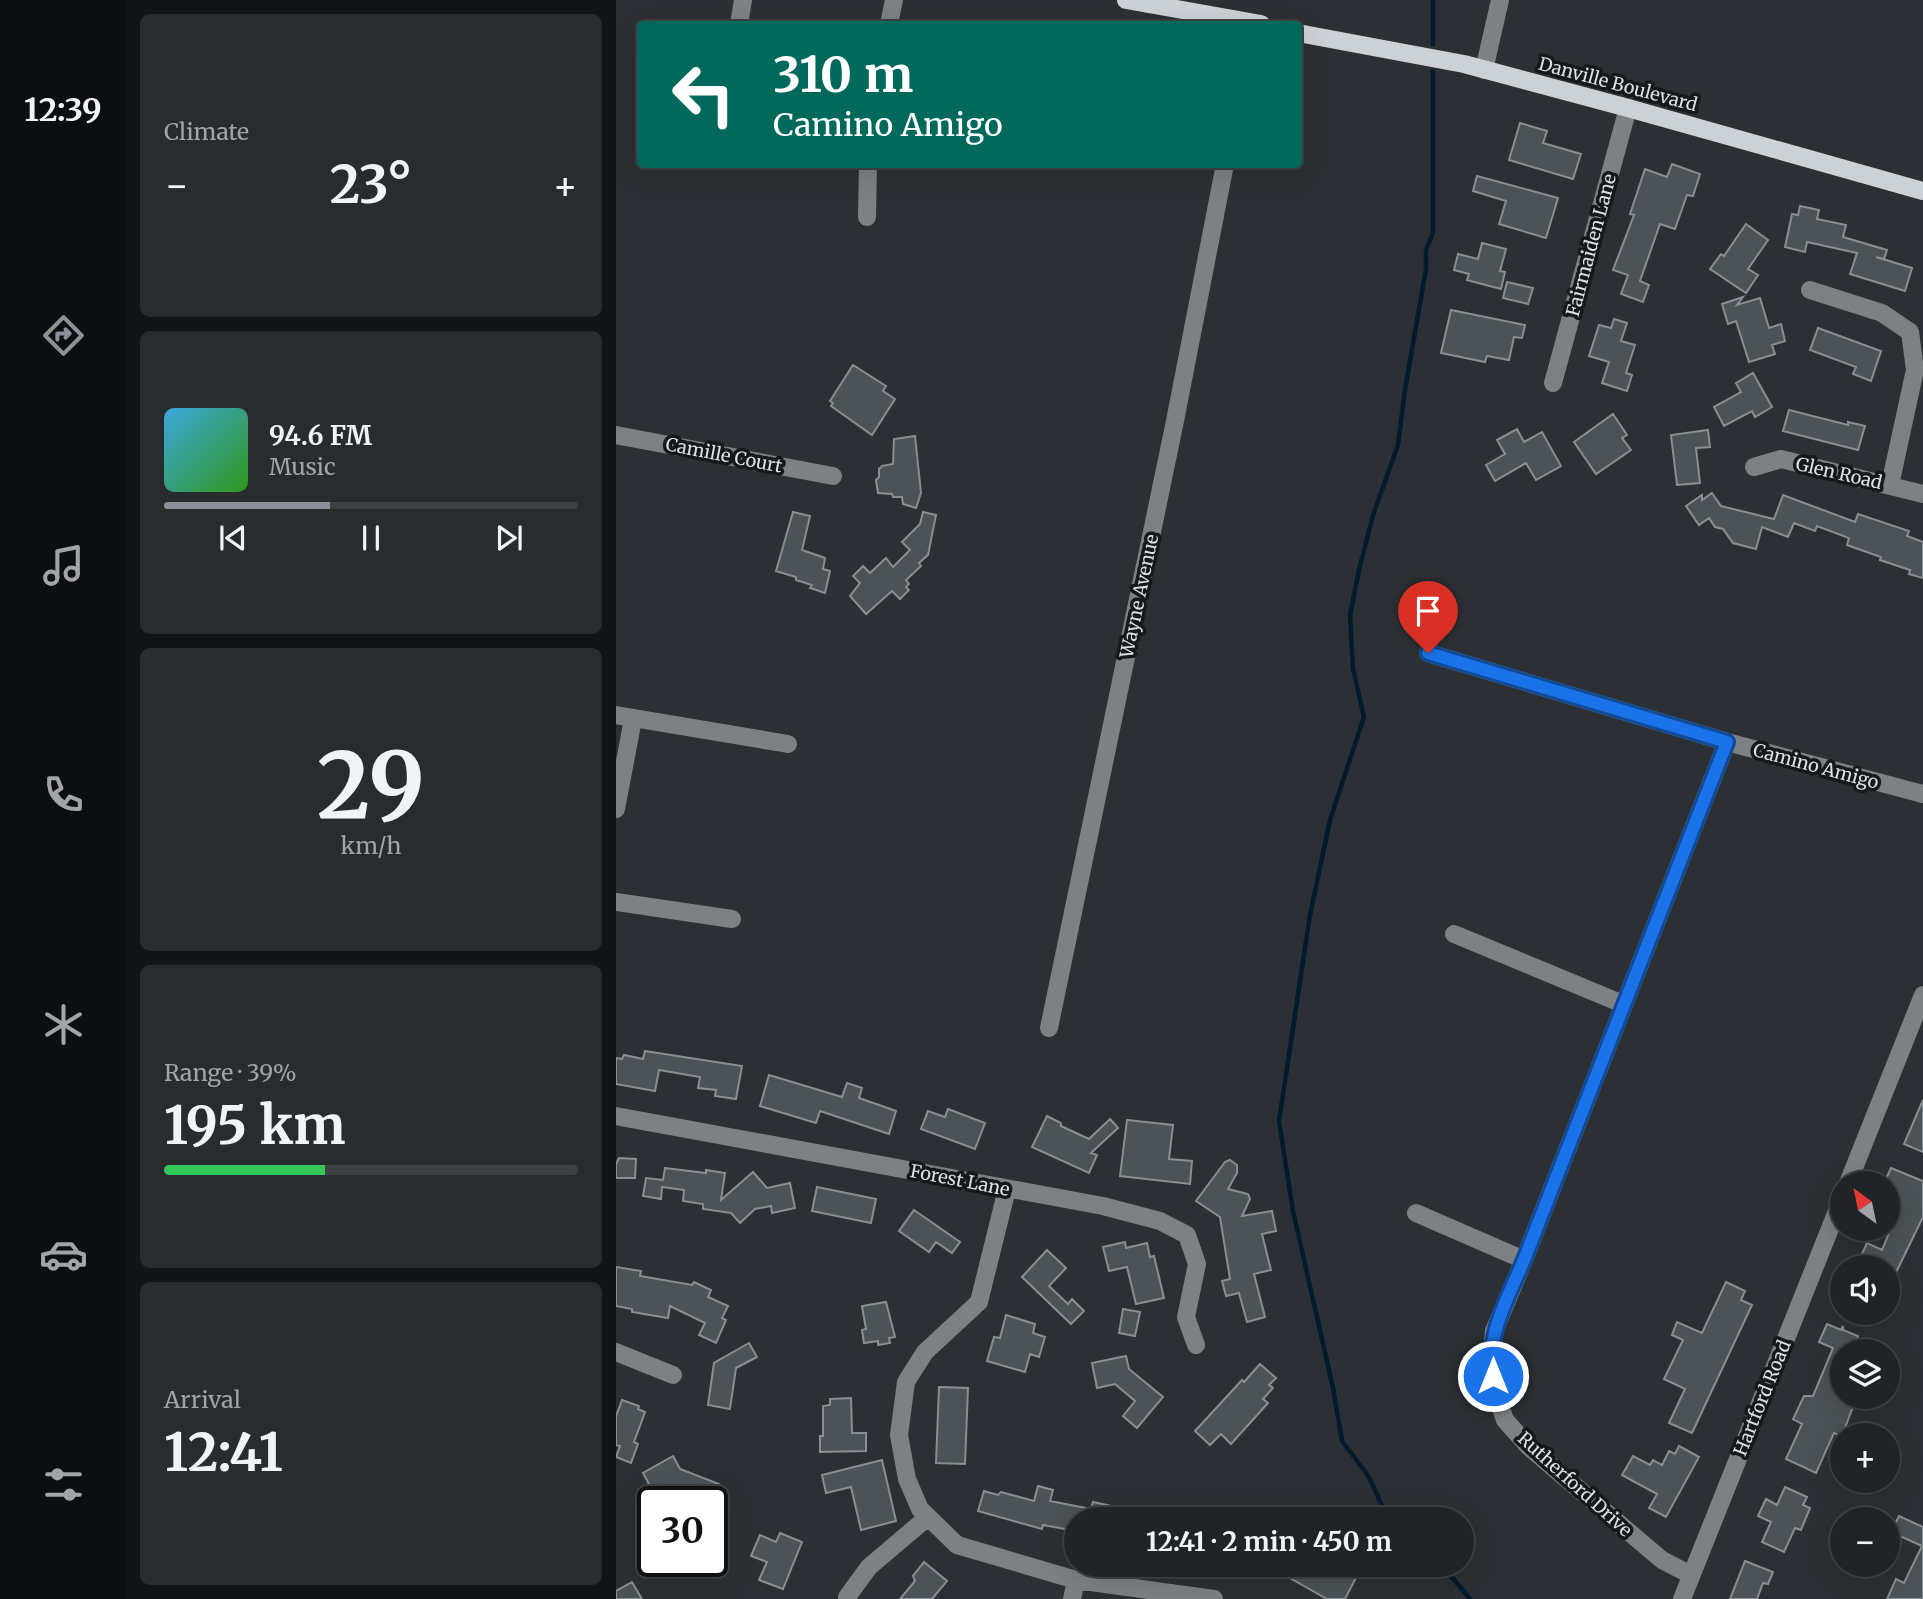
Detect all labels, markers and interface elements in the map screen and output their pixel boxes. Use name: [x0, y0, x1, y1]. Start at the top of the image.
text: 310 m: [773, 44, 913, 105]
icon: left: [658, 49, 749, 140]
street label: Danville Boulevard: [1536, 52, 1700, 116]
text: 12:39: [24, 90, 102, 130]
text: Camino Amigo: [773, 105, 1003, 145]
text: Climate: [164, 117, 249, 146]
text: 23°: [330, 152, 412, 217]
text: −: [164, 162, 189, 209]
text: +: [553, 162, 578, 209]
street label: Fairmaiden Lane: [1561, 171, 1621, 319]
icon: directions: [39, 311, 88, 360]
text: 94.6 FM: [269, 419, 372, 452]
street label: Camille Court: [664, 432, 784, 478]
text: Music: [269, 452, 336, 481]
street label: Glen Road: [1794, 452, 1885, 494]
icon: previous: [214, 519, 252, 557]
icon: pause: [352, 519, 390, 557]
icon: next: [490, 519, 528, 557]
street label: Wayne Avenue: [1114, 532, 1163, 661]
icon: music: [39, 541, 88, 590]
pin: [1398, 581, 1458, 653]
icon: arrive: [1409, 592, 1447, 630]
text: 29: [317, 728, 425, 843]
street label: Camino Amigo: [1751, 738, 1881, 794]
icon: phone: [39, 770, 88, 819]
text: km/h: [341, 831, 401, 860]
icon: climate: [39, 1000, 88, 1049]
text: Range · 39%: [164, 1058, 297, 1087]
text: 195 km: [164, 1093, 346, 1158]
street label: Forest Lane: [908, 1159, 1012, 1201]
north arrow: [1830, 1171, 1900, 1241]
map controls: [1830, 1171, 1900, 1577]
icon: car: [39, 1230, 88, 1279]
button: sound: [1830, 1255, 1900, 1325]
street label: Hartford Road: [1728, 1337, 1796, 1459]
position arrow: [1456, 1339, 1530, 1413]
button: layers: [1830, 1339, 1900, 1409]
text: Arrival: [164, 1385, 241, 1414]
text: 12:41: [164, 1420, 283, 1485]
button: +: [1830, 1423, 1900, 1493]
street label: Rutherford Drive: [1513, 1427, 1637, 1541]
icon: filters: [39, 1460, 88, 1509]
speed limit sign: 30: [637, 1486, 728, 1577]
button: −: [1830, 1507, 1900, 1577]
text: 12:41 · 2 min · 450 m: [1146, 1525, 1392, 1558]

